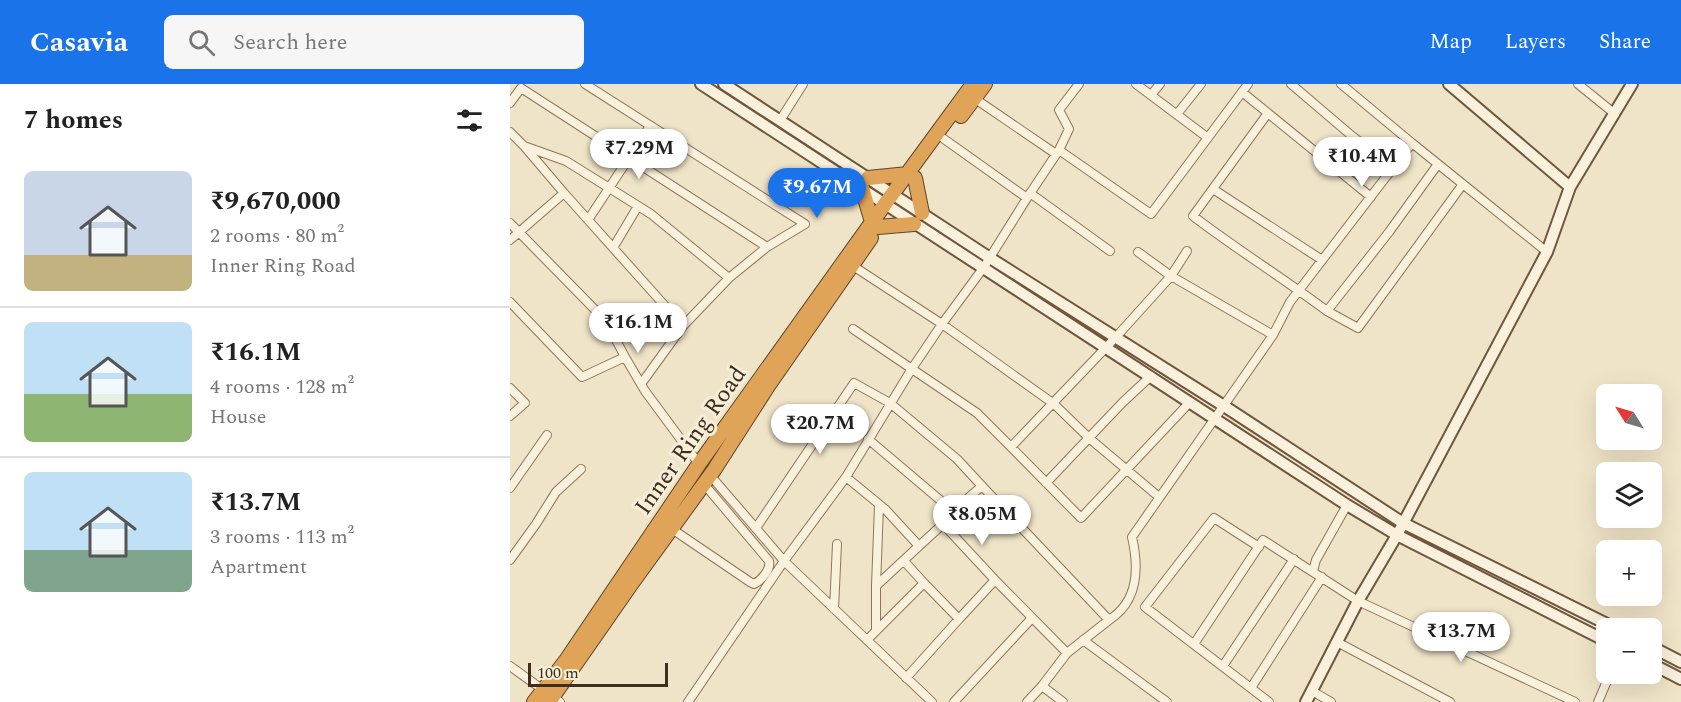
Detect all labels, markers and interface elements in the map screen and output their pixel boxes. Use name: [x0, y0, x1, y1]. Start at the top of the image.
search box: [164, 15, 584, 69]
text: Casavia: [30, 21, 128, 64]
icon: search: [185, 26, 218, 59]
text: Search here: [233, 26, 347, 59]
text: Map: [1430, 26, 1472, 58]
text: Layers: [1505, 26, 1566, 58]
text: Share: [1599, 26, 1651, 58]
text: 7 homes: [24, 100, 123, 140]
icon: filters: [453, 104, 486, 137]
pin: ₹7.29M: [590, 129, 688, 180]
text: ₹7.29M: [604, 133, 674, 163]
pin: ₹10.4M: [1313, 137, 1411, 188]
text: ₹10.4M: [1327, 141, 1397, 171]
pin: ₹9.67M: [768, 168, 866, 219]
text: ₹9.67M: [782, 172, 852, 202]
text: ₹9,670,000: [210, 181, 341, 221]
icon: home: [72, 195, 144, 267]
text: 2 rooms · 80 m²: [210, 221, 344, 251]
text: Inner Ring Road: [210, 251, 356, 281]
pin: ₹16.1M: [589, 303, 687, 354]
text: ₹16.1M: [603, 307, 673, 337]
text: ₹16.1M: [210, 332, 301, 372]
icon: home: [72, 346, 144, 418]
street label: Inner Ring Road: [626, 359, 756, 523]
text: 4 rooms · 128 m²: [210, 372, 354, 402]
north arrow: [1596, 384, 1662, 450]
map controls: [1596, 384, 1662, 684]
text: House: [210, 402, 267, 432]
pin: ₹20.7M: [771, 404, 869, 455]
text: ₹20.7M: [785, 408, 855, 438]
button: layers: [1596, 462, 1662, 528]
text: ₹13.7M: [210, 482, 301, 522]
pin: ₹8.05M: [933, 495, 1031, 546]
icon: home: [72, 496, 144, 568]
text: ₹8.05M: [947, 499, 1017, 529]
text: 3 rooms · 113 m²: [210, 522, 354, 552]
button: +: [1596, 540, 1662, 606]
text: Apartment: [210, 552, 307, 582]
pin: ₹13.7M: [1412, 612, 1510, 663]
text: ₹13.7M: [1426, 616, 1496, 646]
button: −: [1596, 618, 1662, 684]
scale bar: [528, 660, 668, 688]
text: 100 m: [537, 661, 579, 685]

